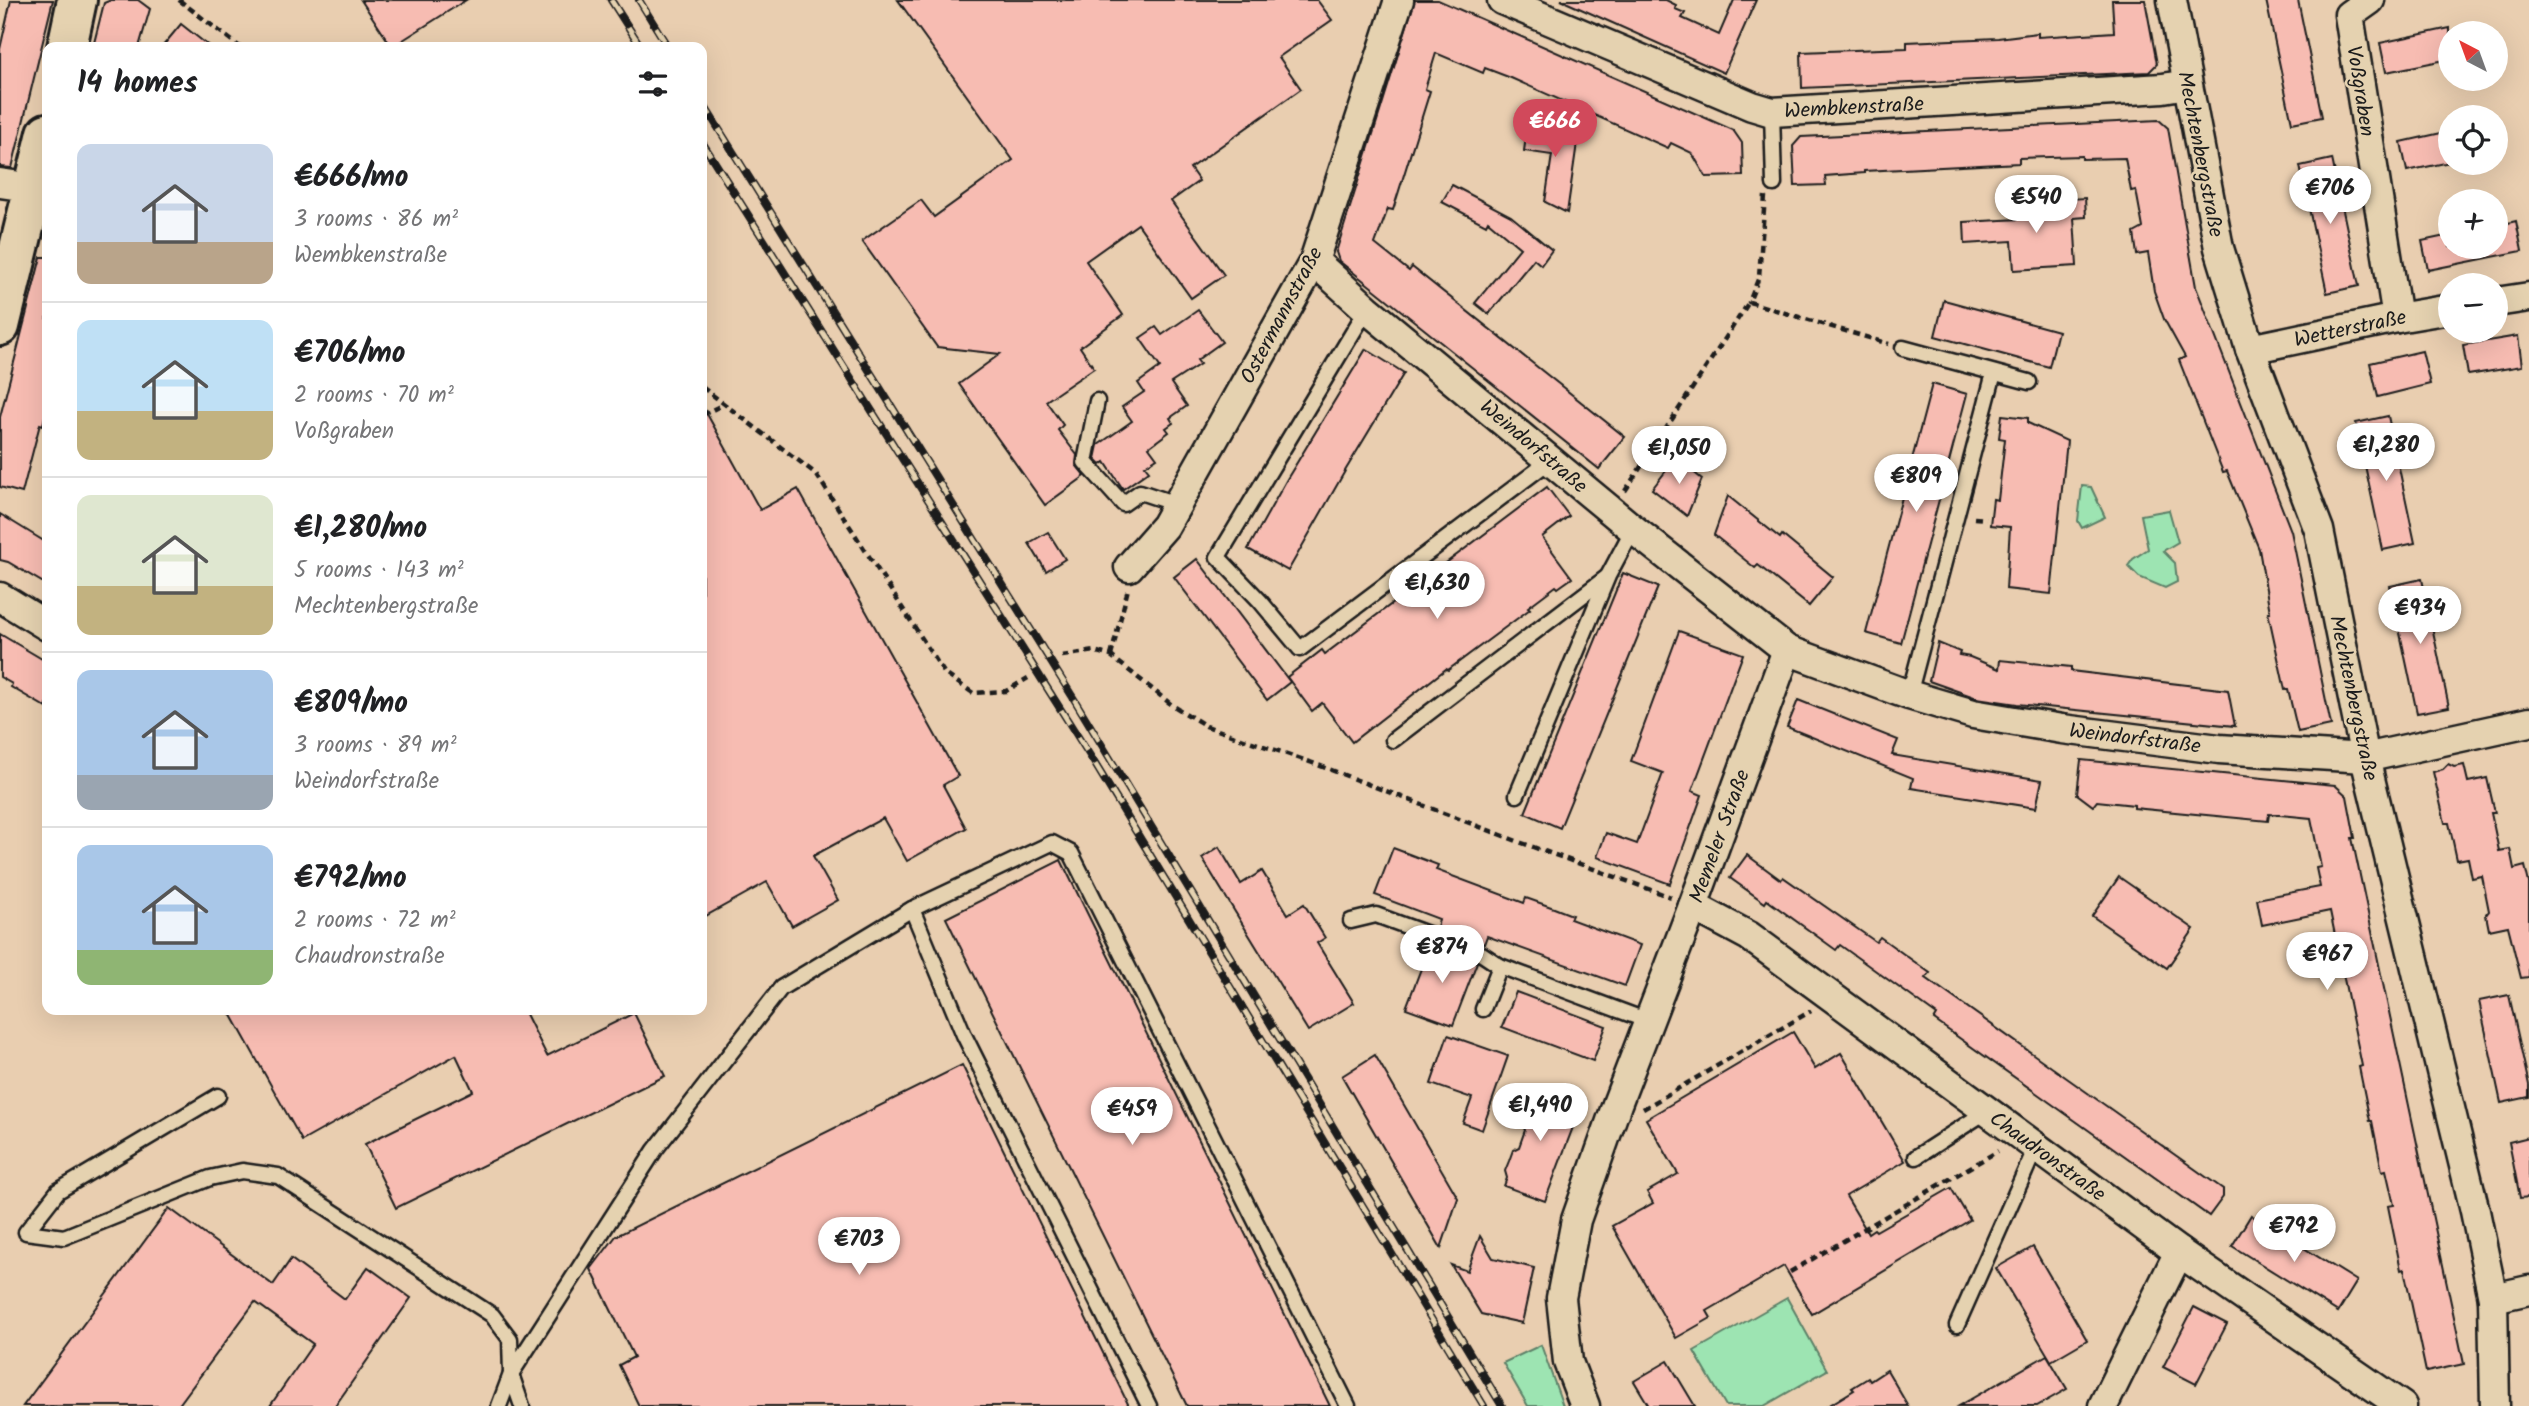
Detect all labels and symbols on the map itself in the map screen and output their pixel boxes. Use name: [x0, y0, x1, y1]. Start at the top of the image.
north arrow: [2438, 21, 2508, 91]
street label: Voßgraben: [2336, 44, 2383, 139]
street label: Mechtenbergstraße: [2167, 68, 2232, 241]
street label: Wembkenstraße: [1783, 88, 1925, 129]
pin: €666: [1514, 100, 1596, 159]
pin: €706: [2289, 166, 2371, 226]
pin: €540: [1995, 176, 2077, 235]
street label: Ostermannstraße: [1232, 241, 1333, 390]
street label: Wetterstraße: [2291, 301, 2410, 357]
street label: Weindorfstraße: [1472, 392, 1595, 503]
pin: €1,280: [2329, 424, 2443, 483]
pin: €1,050: [1622, 426, 1736, 486]
pin: €809: [1875, 454, 1957, 514]
pin: €1,630: [1380, 562, 1494, 621]
pin: €934: [2379, 586, 2461, 646]
street label: Mechtenbergstraße: [2319, 613, 2386, 785]
street label: Weindorfstraße: [2067, 715, 2203, 764]
street label: Memeler Straße: [1681, 765, 1760, 908]
pin: €874: [1401, 926, 1483, 985]
pin: €967: [2286, 932, 2368, 992]
pin: €1,490: [1483, 1084, 1597, 1143]
pin: €459: [1091, 1088, 1173, 1147]
street label: Chaudronstraße: [1982, 1103, 2113, 1211]
pin: €792: [2253, 1204, 2335, 1264]
pin: €703: [818, 1218, 900, 1277]

